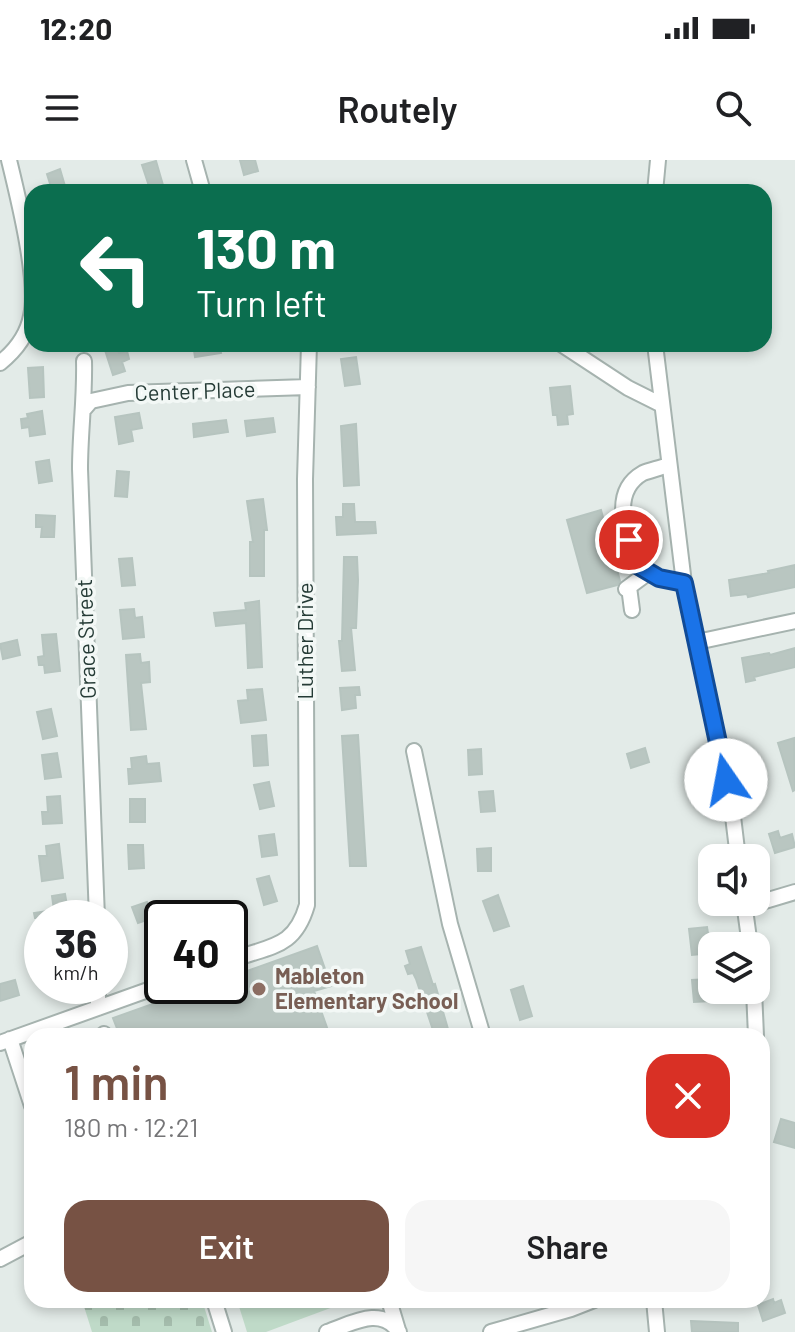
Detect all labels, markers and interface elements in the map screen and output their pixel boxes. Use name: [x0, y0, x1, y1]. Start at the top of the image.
text: 12:20: [40, 10, 112, 46]
icon: menu: [40, 86, 84, 130]
icon: search: [711, 86, 755, 130]
text: Routely: [337, 87, 458, 130]
text: 130 m: [196, 213, 336, 280]
icon: left: [64, 216, 168, 320]
text: Turn left: [196, 281, 327, 324]
street label: Center Place: [134, 375, 256, 405]
pin: [595, 506, 663, 574]
icon: arrive: [607, 518, 651, 562]
street label: Grace Street: [70, 578, 100, 700]
street label: Luther Drive: [291, 582, 317, 700]
position arrow: [684, 738, 768, 822]
map controls: [698, 844, 770, 1004]
button: sound: [698, 844, 770, 916]
speed limit sign: 40: [144, 900, 248, 1004]
text: 36: [54, 918, 98, 966]
button: layers: [698, 932, 770, 1004]
text: km/h: [53, 960, 99, 984]
place label: Mableton Elementary School: [275, 962, 458, 1013]
marker: Mableton Elementary School: [250, 980, 268, 998]
text: 1 min: [64, 1052, 169, 1110]
button: close: [646, 1054, 730, 1138]
text: 180 m · 12:21: [64, 1111, 198, 1142]
button: Exit: [64, 1200, 389, 1292]
button: Share: [405, 1200, 730, 1292]

